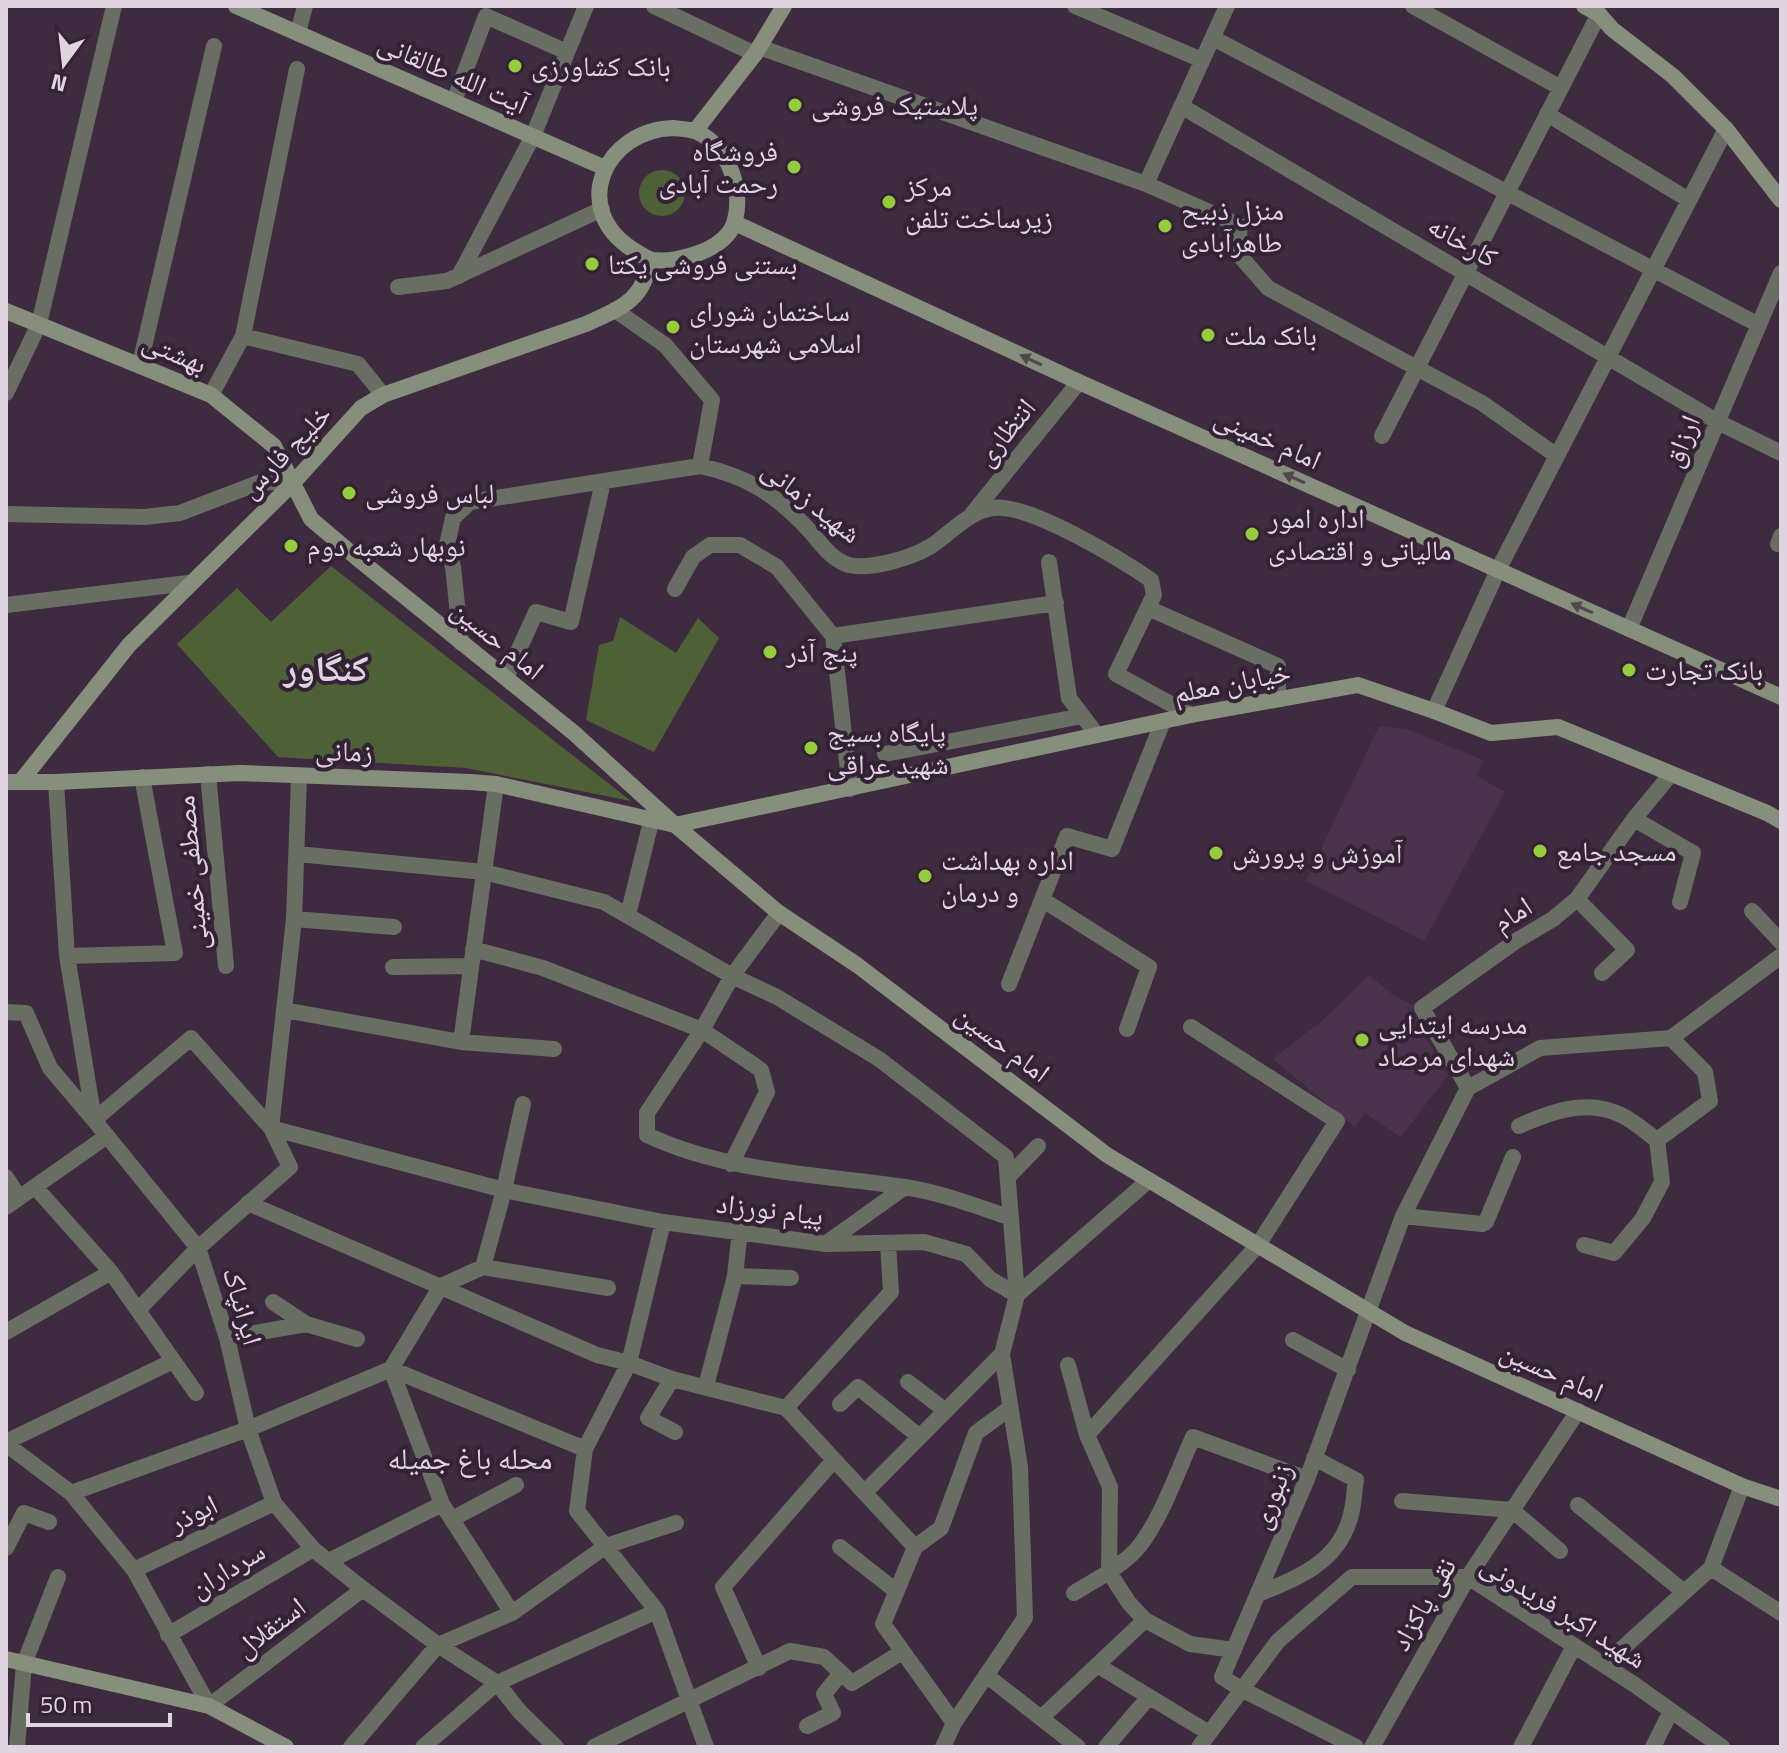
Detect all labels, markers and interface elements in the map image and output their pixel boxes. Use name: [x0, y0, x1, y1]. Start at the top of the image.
street label: آیت الله طالقانی: [371, 20, 536, 125]
north arrow: [24, 24, 104, 104]
place label: بانک کشاورزی: [531, 44, 671, 87]
marker: بانک کشاورزی: [506, 57, 524, 75]
text: N: [47, 65, 71, 102]
place label: پلاستیک فروشی: [811, 83, 978, 126]
marker: پلاستیک فروشی: [786, 96, 804, 114]
place label: فروشگاه رحمت آبادی: [658, 129, 778, 204]
marker: فروشگاه رحمت آبادی: [785, 158, 803, 176]
place label: مرکز زیرساخت تلفن: [904, 164, 1053, 239]
place label: منزل ذبیح طاهرآبادی: [1181, 188, 1284, 263]
marker: مرکز زیرساخت تلفن: [880, 193, 898, 211]
street label: کارخانه: [1420, 203, 1507, 278]
marker: منزل ذبیح طاهرآبادی: [1156, 217, 1174, 235]
place label: بستنی فروشی یکتا: [608, 242, 798, 285]
marker: بستنی فروشی یکتا: [583, 255, 601, 273]
place label: ساختمان شورای اسلامی شهرستان: [689, 289, 862, 364]
place label: بانک ملت: [1224, 313, 1317, 356]
marker: ساختمان شورای اسلامی شهرستان: [664, 318, 682, 336]
street label: بهشتی: [136, 319, 214, 384]
marker: بانک ملت: [1199, 326, 1217, 344]
one-way arrow: [1020, 353, 1043, 367]
street label: انتظاری: [964, 388, 1046, 475]
street label: خلیج فارس: [228, 393, 341, 508]
street label: امام خمینی: [1208, 395, 1329, 480]
street label: ارزاق: [1650, 408, 1711, 474]
street label: شهید زمانی: [753, 448, 871, 553]
place label: لباس فروشی: [365, 471, 495, 514]
one-way arrow: [1282, 472, 1305, 485]
marker: لباس فروشی: [340, 484, 358, 502]
place label: اداره امور مالیاتی و اقتصادی: [1267, 496, 1452, 571]
place label: نوبهار شعبه دوم: [307, 524, 466, 567]
marker: اداره امور مالیاتی و اقتصادی: [1243, 525, 1261, 543]
marker: نوبهار شعبه دوم: [282, 537, 300, 555]
street label: امام حسین: [442, 588, 554, 690]
one-way arrow: [1570, 601, 1594, 614]
place label: پنج آذر: [785, 630, 858, 673]
district label: کنگاور: [281, 640, 369, 695]
marker: پنج آذر: [761, 643, 779, 661]
place label: بانک تجارت: [1645, 648, 1763, 691]
street label: خیابان معلم: [1170, 649, 1294, 714]
marker: بانک تجارت: [1620, 661, 1638, 679]
place label: پایگاه بسیج شهید عراقی: [827, 710, 949, 785]
street label: زمانی: [314, 728, 374, 773]
marker: پایگاه بسیج شهید عراقی: [802, 739, 820, 757]
street label: مصطفی خمینی: [162, 794, 219, 952]
place label: مسجد جامع: [1556, 829, 1676, 872]
place label: آموزش و پرورش: [1232, 831, 1403, 874]
place label: اداره بهداشت و درمان: [941, 838, 1074, 913]
marker: مسجد جامع: [1531, 842, 1549, 860]
marker: آموزش و پرورش: [1207, 844, 1225, 862]
marker: اداره بهداشت و درمان: [916, 867, 934, 885]
street label: امام: [1483, 885, 1540, 943]
street label: امام حسین: [947, 993, 1060, 1093]
place label: مدرسه ایتدایی شهدای مرصاد: [1378, 1002, 1527, 1077]
marker: مدرسه ایتدایی شهدای مرصاد: [1353, 1031, 1371, 1049]
street label: پیام نورزاد: [714, 1181, 826, 1236]
street label: ایرانپاک: [212, 1262, 275, 1350]
street label: امام حسین: [1494, 1329, 1611, 1412]
district label: محله باغ‌ جمیله: [388, 1435, 552, 1481]
street label: زنبوری: [1238, 1456, 1303, 1535]
street label: ابوذر: [160, 1482, 225, 1543]
street label: سرداران: [181, 1529, 273, 1608]
street label: شهید اکبر فریدونی: [1473, 1542, 1656, 1679]
street label: نقی پاکزاد: [1378, 1549, 1467, 1659]
street label: استقلال: [225, 1585, 314, 1668]
scale bar: [28, 1677, 170, 1727]
text: 50 m: [40, 1686, 92, 1722]

